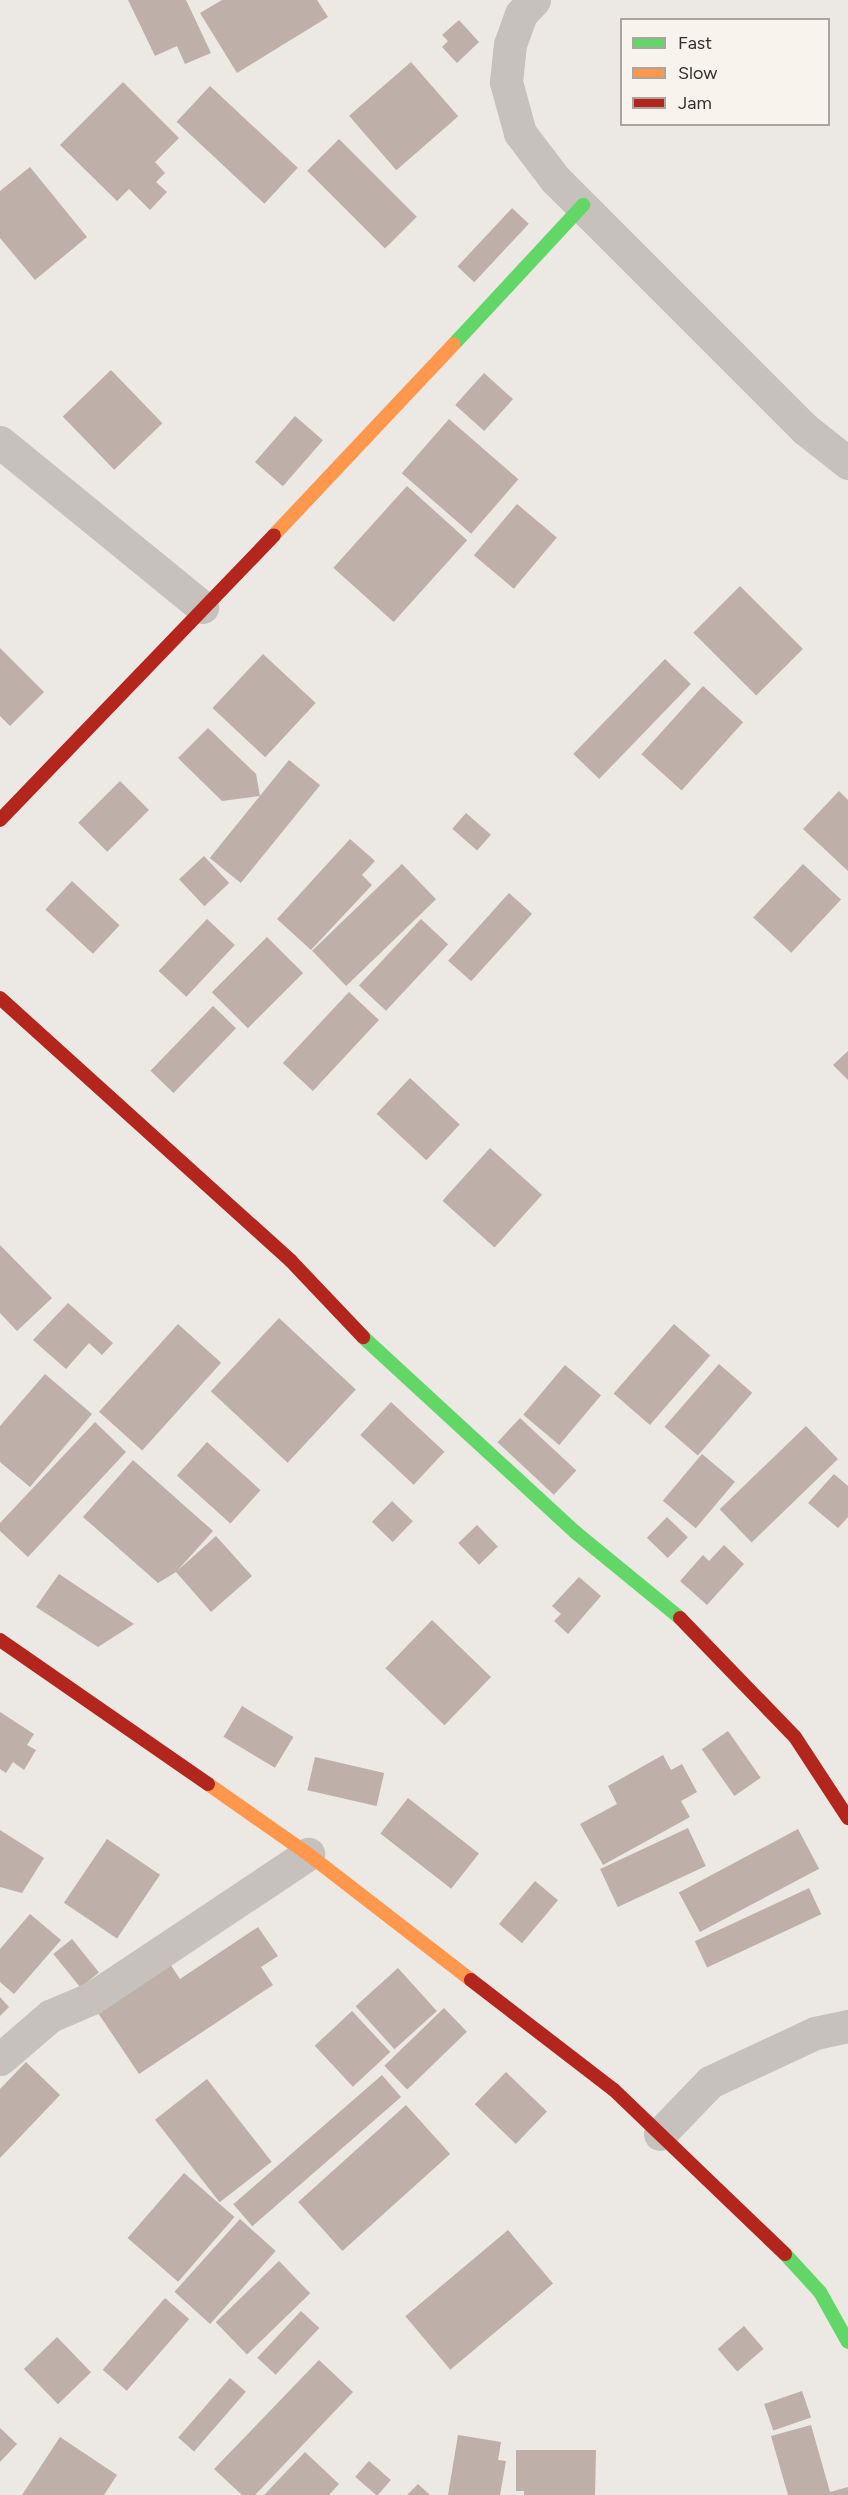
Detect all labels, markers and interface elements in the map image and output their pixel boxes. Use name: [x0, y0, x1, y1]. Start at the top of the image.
legend: [620, 18, 830, 126]
text: Fast: [678, 32, 712, 54]
text: Slow: [678, 62, 717, 84]
text: Jam: [678, 92, 712, 114]

